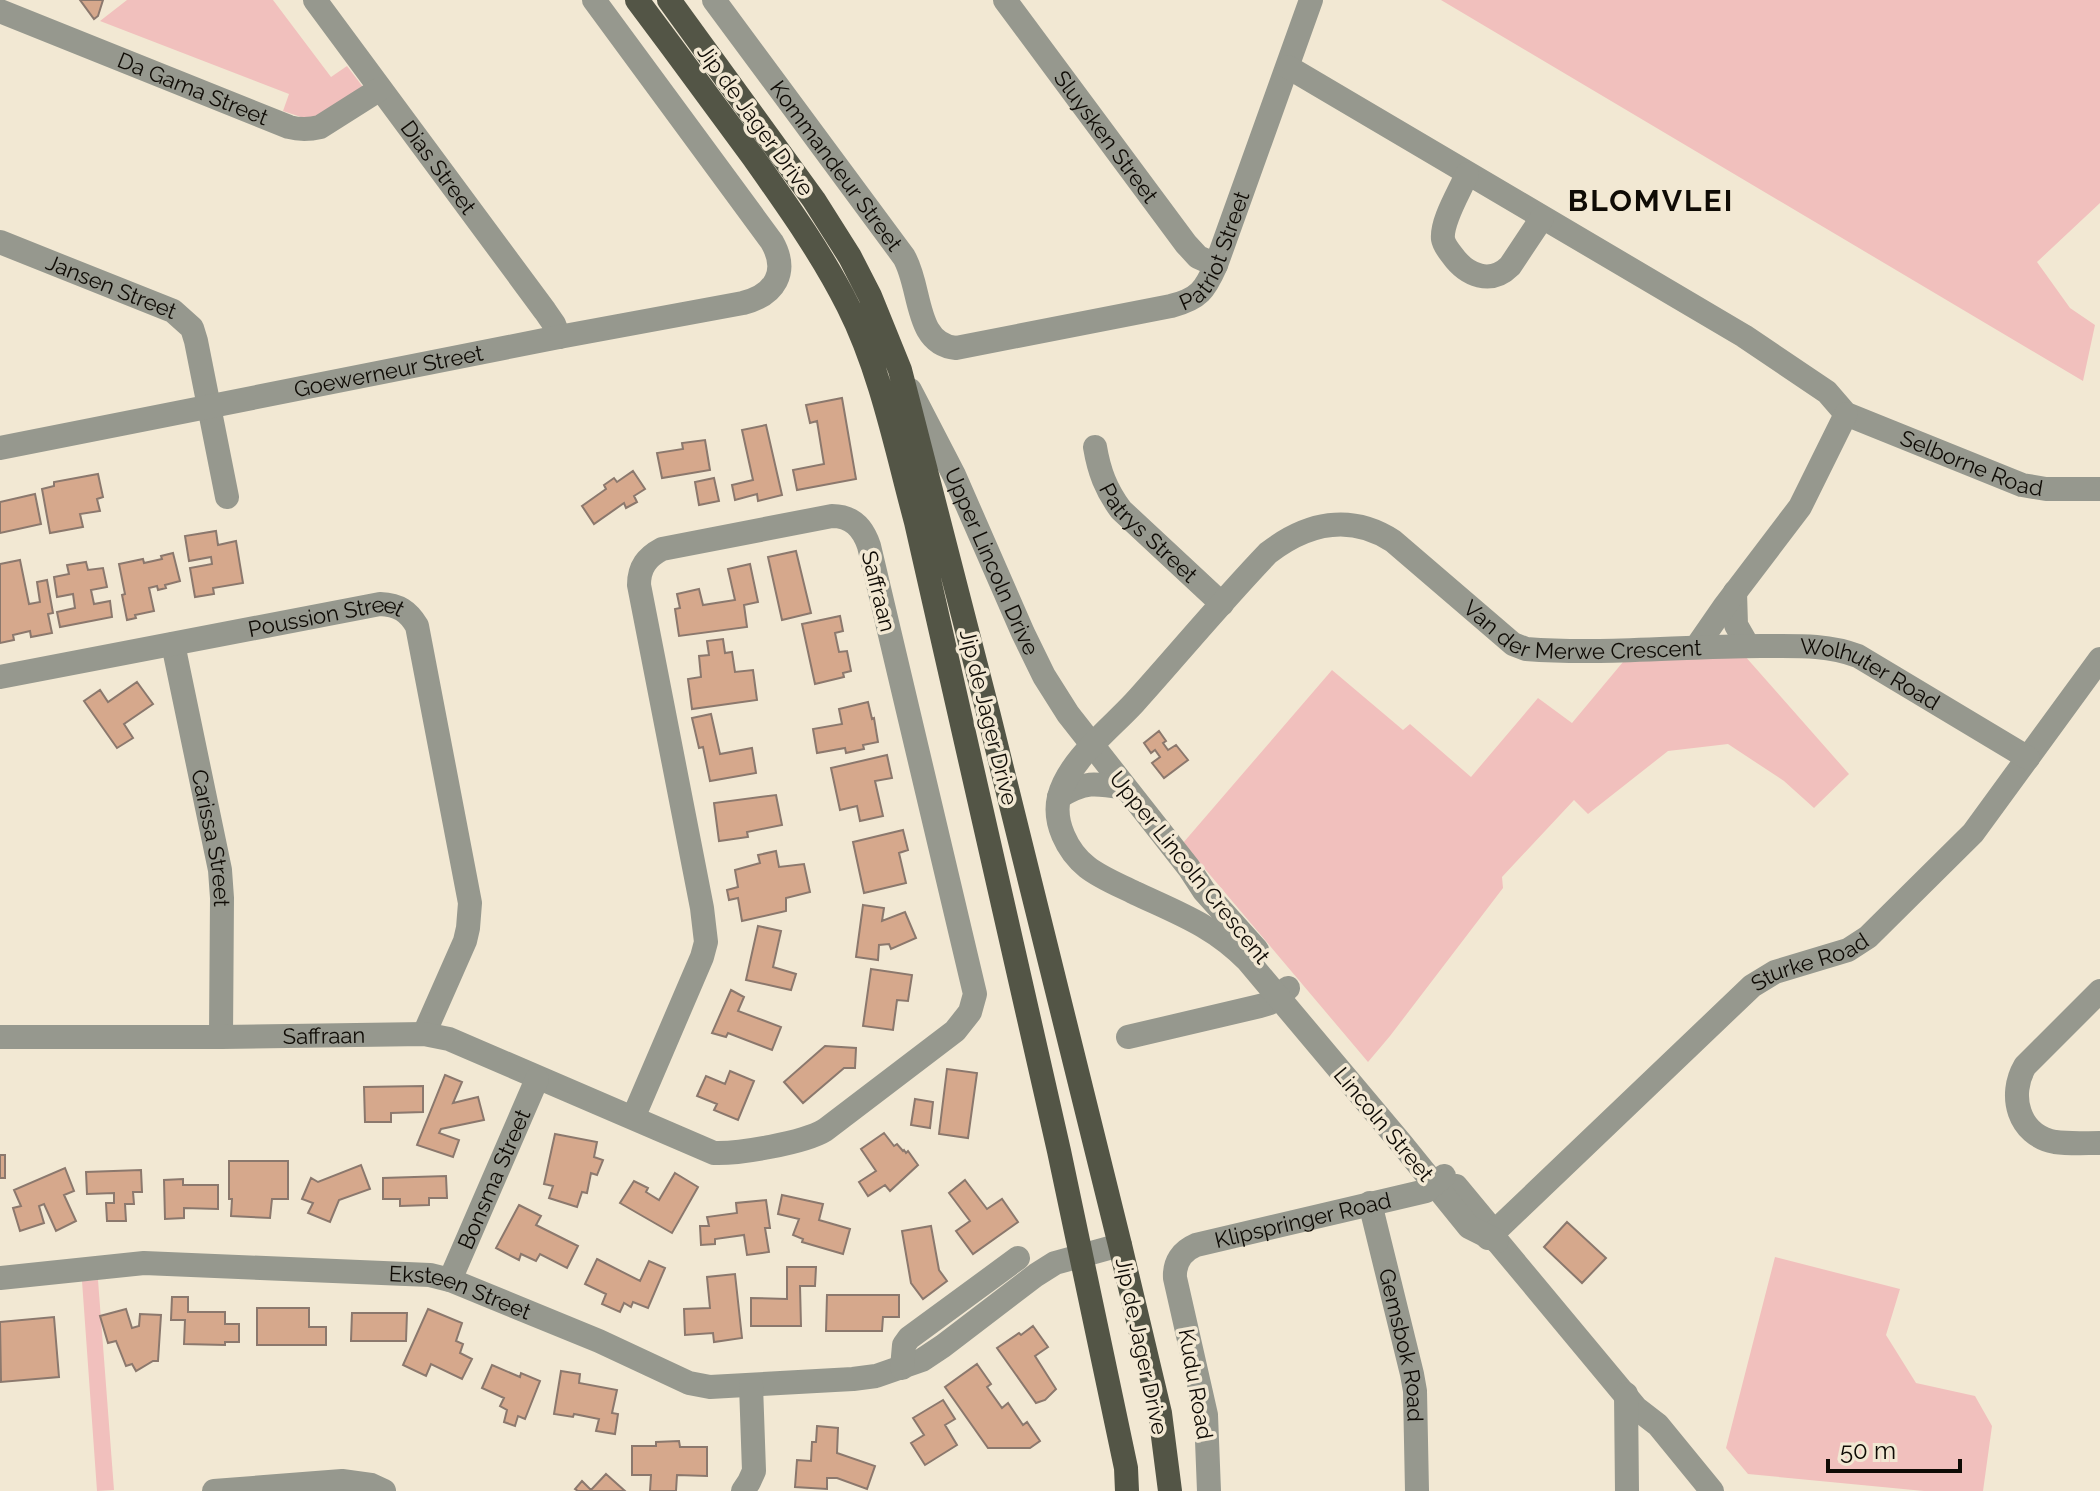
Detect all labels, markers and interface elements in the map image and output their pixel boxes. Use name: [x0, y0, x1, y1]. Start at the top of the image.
street label: Jip de Jager Drive: [692, 39, 820, 201]
street label: Da Gama Street: [114, 47, 273, 131]
street label: Sluysken Street: [1049, 65, 1164, 208]
street label: Kommandeur Street: [765, 75, 908, 256]
street label: Dias Street: [396, 115, 482, 220]
district label: BLOMVLEI: [1568, 183, 1734, 218]
street label: Patriot Street: [1175, 187, 1255, 316]
street label: Jansen Street: [42, 249, 181, 324]
street label: Goewerneur Street: [292, 339, 486, 402]
street label: Selborne Road: [1897, 424, 2045, 501]
street label: Upper Lincoln Drive: [939, 464, 1045, 659]
street label: Patrys Street: [1094, 479, 1203, 588]
street label: Saffraan: [856, 548, 902, 634]
street label: Poussion Street: [246, 590, 410, 642]
street label: Van der Merwe Crescent: [1458, 594, 1703, 664]
street label: Jip de Jager Drive: [955, 626, 1023, 808]
street label: Wolhuter Road: [1799, 633, 1945, 715]
street label: Upper Lincoln Crescent: [1104, 765, 1276, 969]
street label: Carissa Street: [186, 767, 235, 908]
street label: Sturke Road: [1746, 927, 1873, 997]
street label: Saffraan: [283, 1022, 365, 1049]
street label: Lincoln Street: [1329, 1062, 1440, 1187]
street label: Bonsma Street: [452, 1104, 536, 1253]
street label: Klipspringer Road: [1212, 1187, 1393, 1253]
street label: Jip de Jager Drive: [1111, 1255, 1173, 1437]
street label: Eksteen Street: [388, 1260, 536, 1325]
street label: Gemsbok Road: [1374, 1266, 1429, 1422]
street label: Kudu Road: [1173, 1327, 1219, 1441]
scale bar: [1828, 1423, 1960, 1473]
text: 50 m: [1840, 1436, 1896, 1465]

